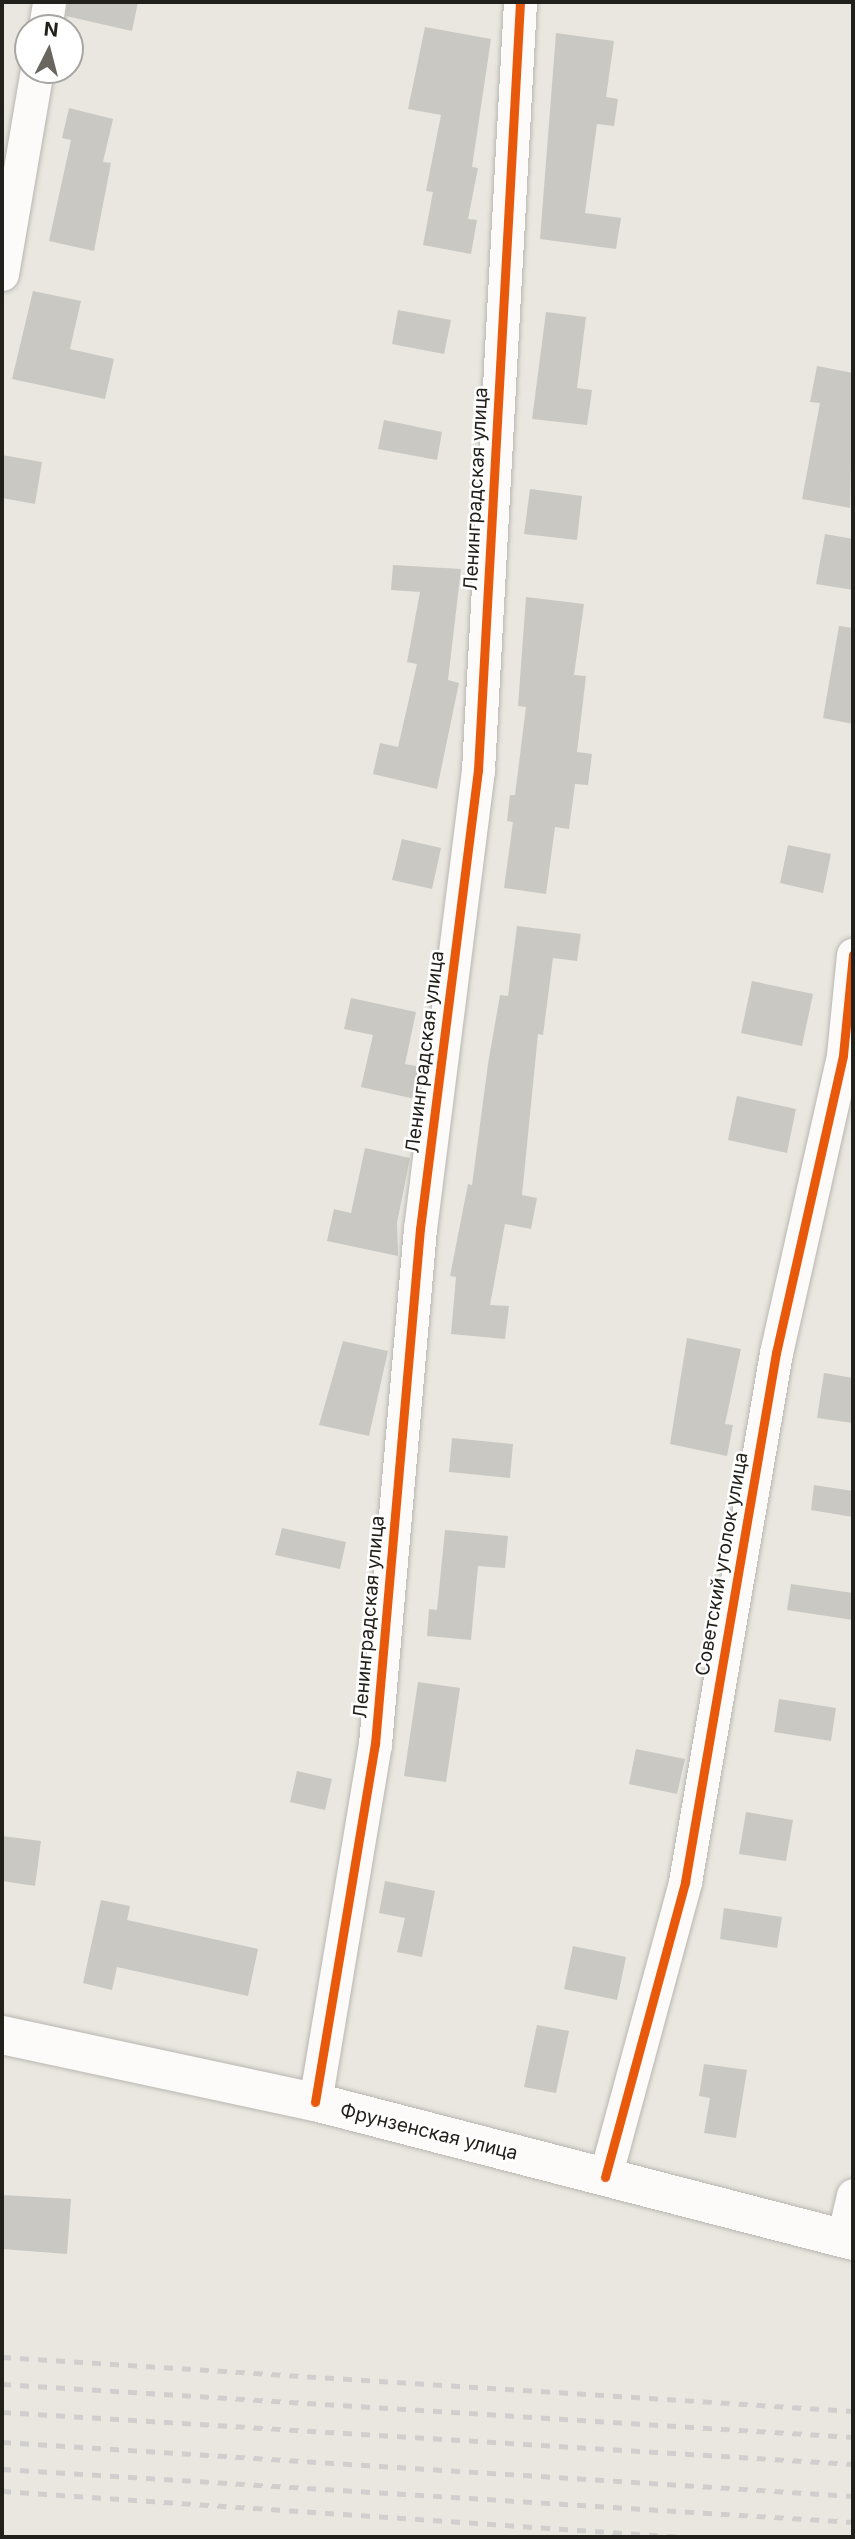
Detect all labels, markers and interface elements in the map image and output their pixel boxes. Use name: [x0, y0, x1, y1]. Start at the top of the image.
north arrow: [14, 14, 84, 84]
text: N: [43, 17, 59, 42]
street label: Ленинградская улица: [459, 387, 493, 591]
street label: Ленинградская улица: [401, 950, 449, 1154]
street label: Советский уголок улица: [691, 1450, 753, 1678]
street label: Ленинградская улица: [349, 1515, 389, 1719]
street label: Фрунзенская улица: [338, 2099, 520, 2165]

